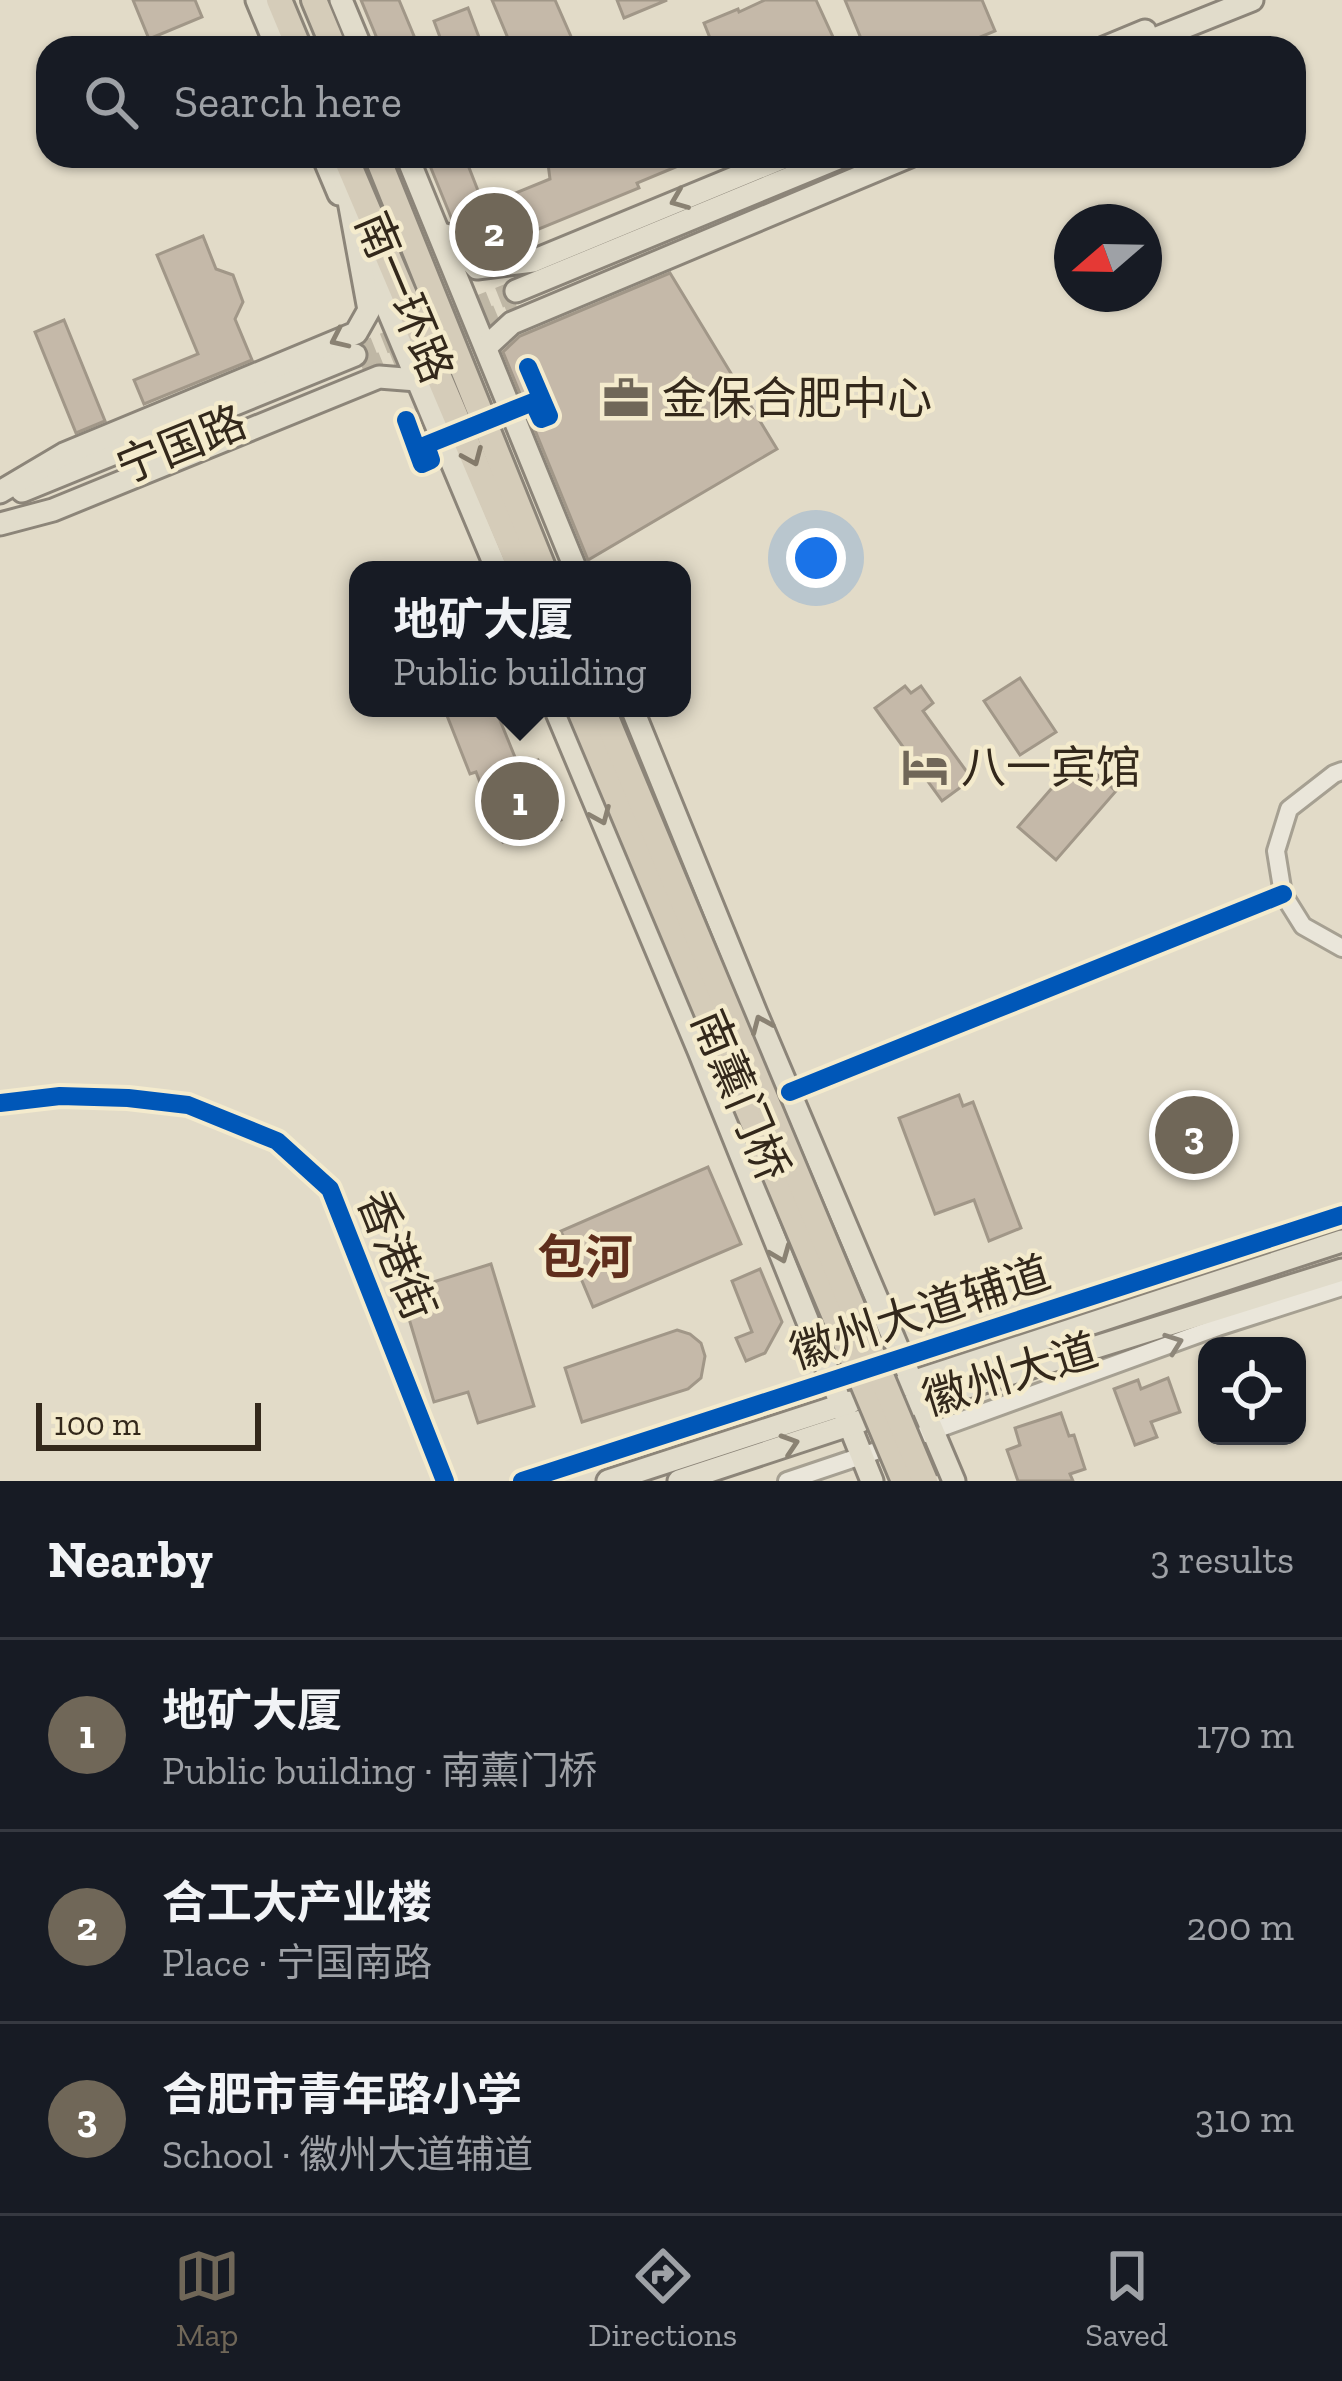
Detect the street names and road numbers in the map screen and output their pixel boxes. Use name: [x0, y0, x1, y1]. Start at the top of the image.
street label: 南一环路: [344, 204, 464, 391]
street label: 宁国路: [109, 395, 254, 495]
street label: 南薰门桥: [680, 1002, 800, 1189]
street label: 香港街: [346, 1183, 446, 1328]
street label: 徽州大道辅道: [783, 1245, 1057, 1379]
street label: 徽州大道: [916, 1322, 1104, 1426]

